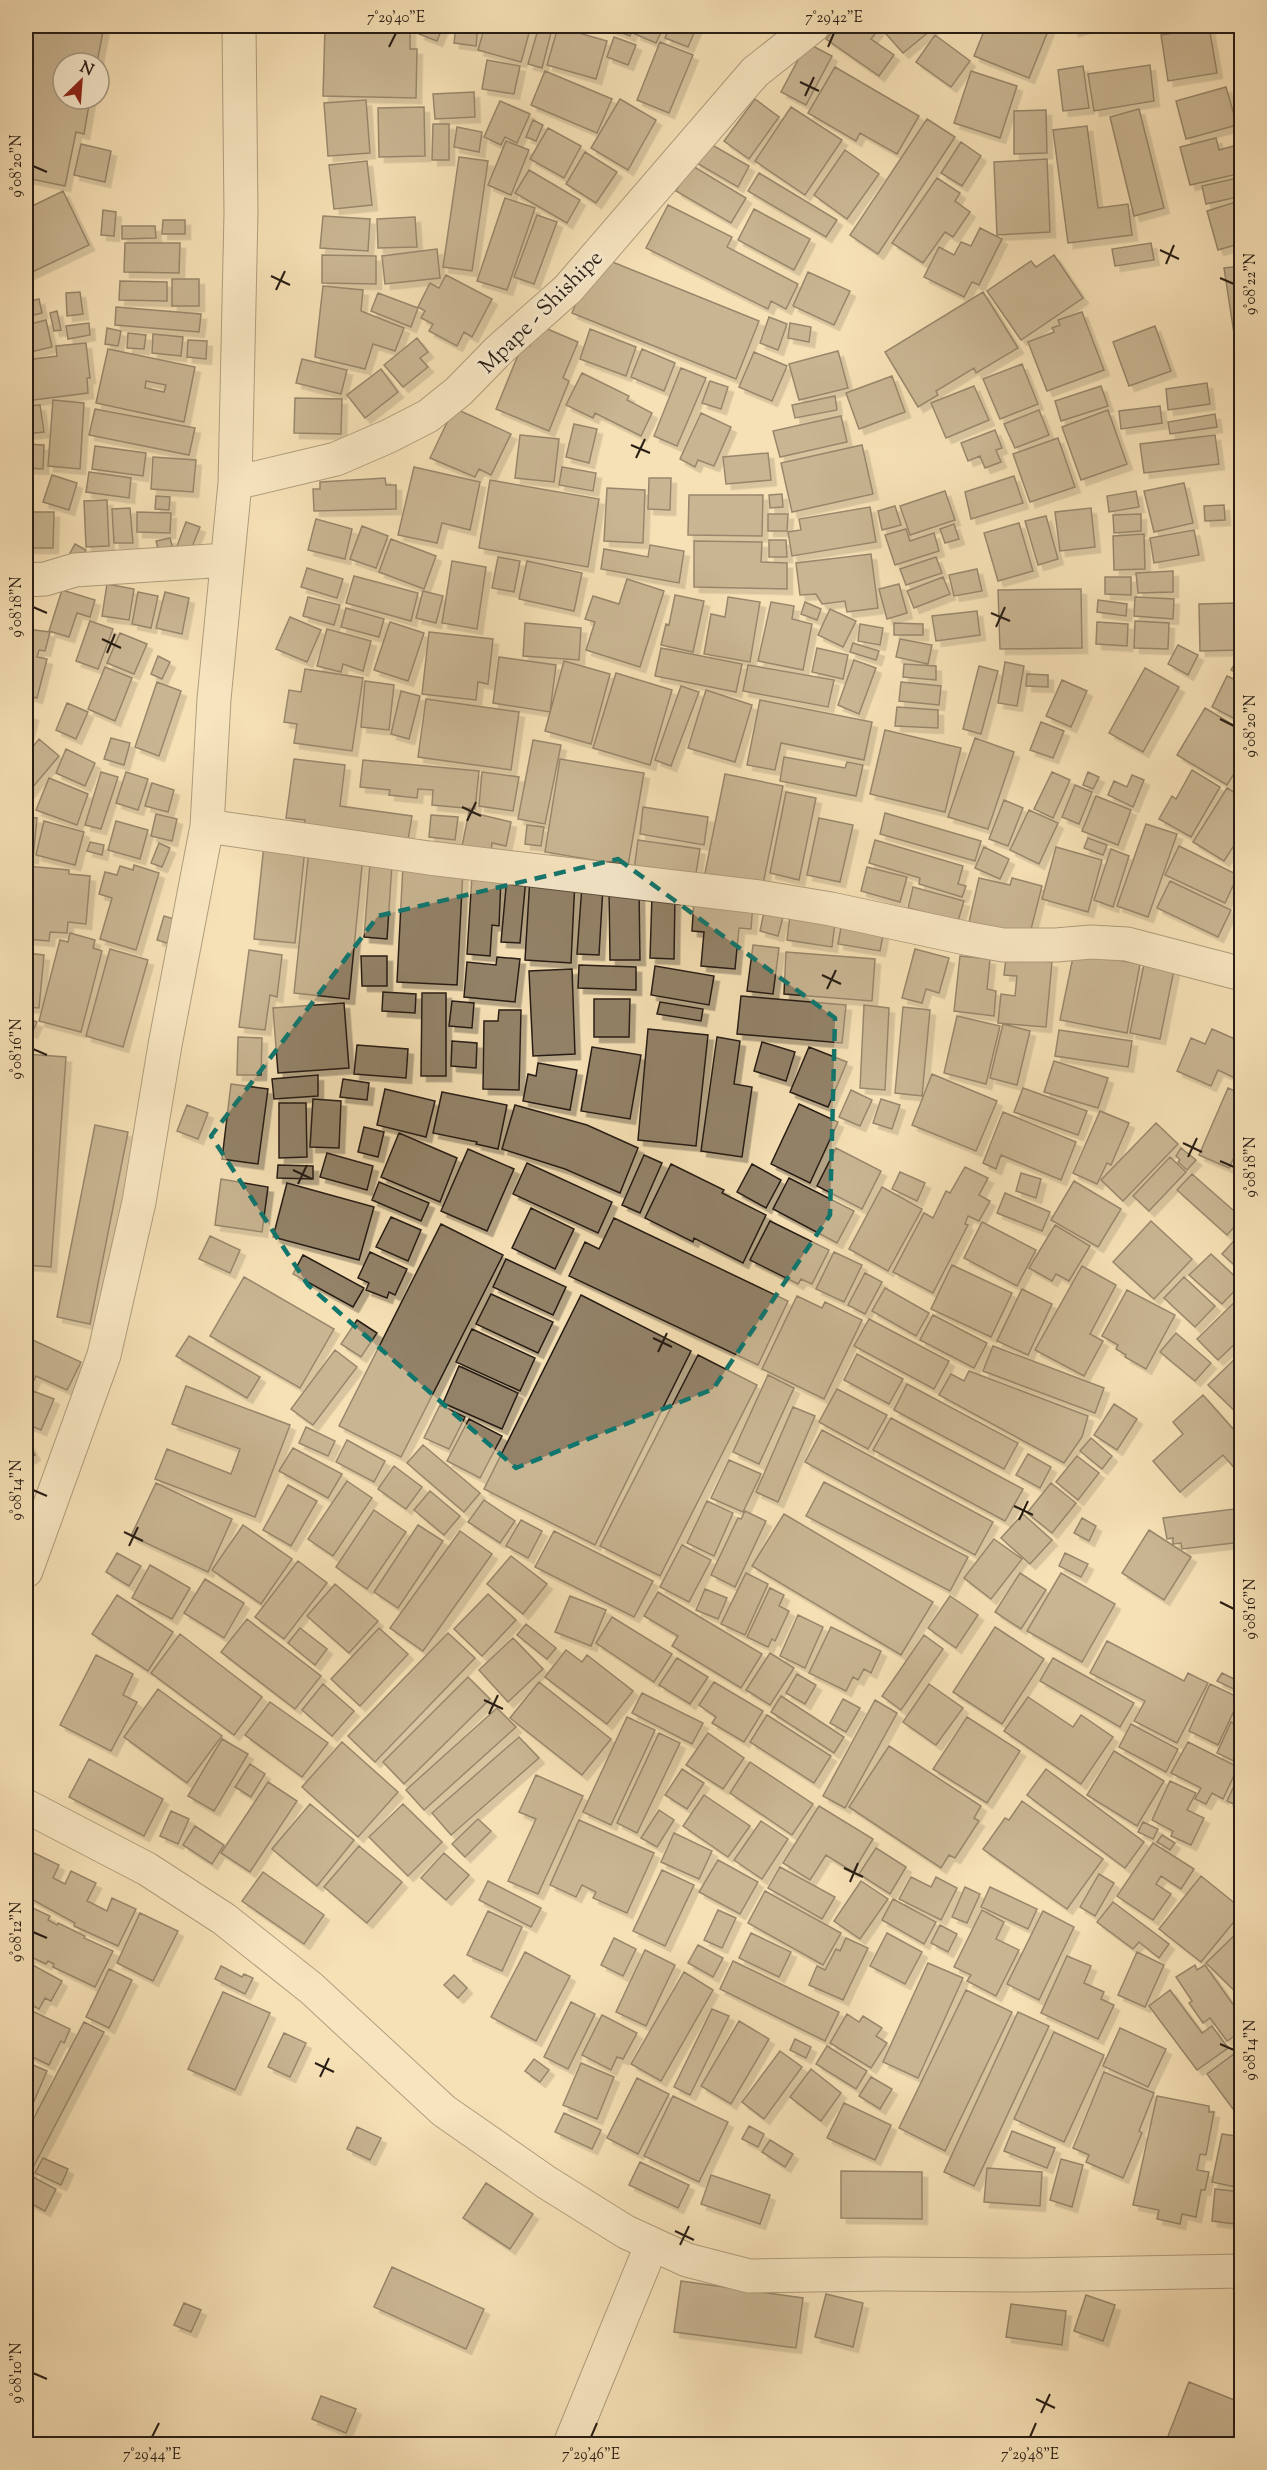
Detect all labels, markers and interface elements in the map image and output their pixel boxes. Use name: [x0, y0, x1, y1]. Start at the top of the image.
text: 7°29'40"E: [367, 8, 425, 29]
text: 7°29'42"E: [805, 8, 863, 29]
north arrow: [51, 51, 111, 111]
text: N: [76, 57, 97, 83]
text: 9°08'20"N: [7, 135, 28, 197]
street label: Mpape - Shishipe: [473, 244, 611, 382]
text: 9°08'22"N: [1241, 253, 1262, 315]
text: 9°08'18"N: [7, 576, 28, 638]
text: 9°08'20"N: [1241, 695, 1262, 757]
text: 9°08'16"N: [7, 1019, 28, 1079]
text: 9°08'18"N: [1241, 1136, 1262, 1198]
text: 9°08'14"N: [7, 1460, 28, 1520]
text: 9°08'16"N: [1241, 1579, 1262, 1639]
text: 9°08'12"N: [7, 1902, 28, 1962]
text: 9°08'14"N: [1241, 2020, 1262, 2080]
text: 9°08'10"N: [7, 2343, 28, 2403]
text: 7°29'44"E: [123, 2445, 181, 2466]
text: 7°29'46"E: [562, 2445, 620, 2466]
text: 7°29'48"E: [1001, 2445, 1059, 2466]

